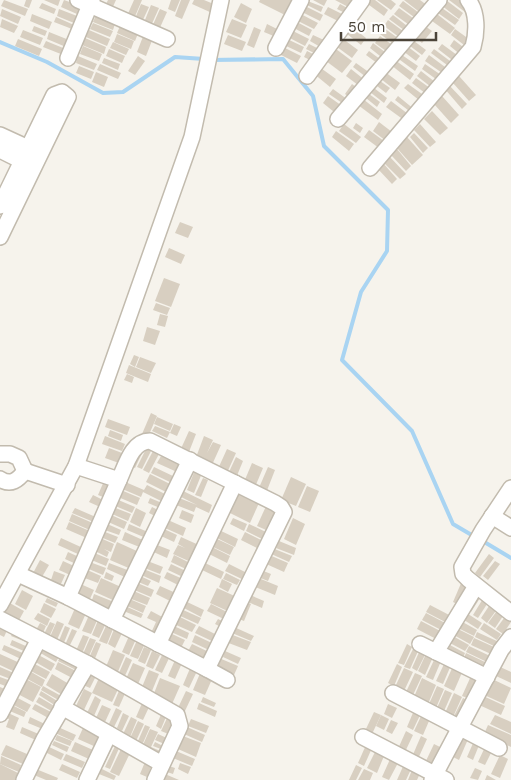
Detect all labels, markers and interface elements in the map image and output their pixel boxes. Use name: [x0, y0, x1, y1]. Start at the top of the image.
scale bar: [341, 10, 436, 42]
text: 50 m: [348, 18, 385, 36]

